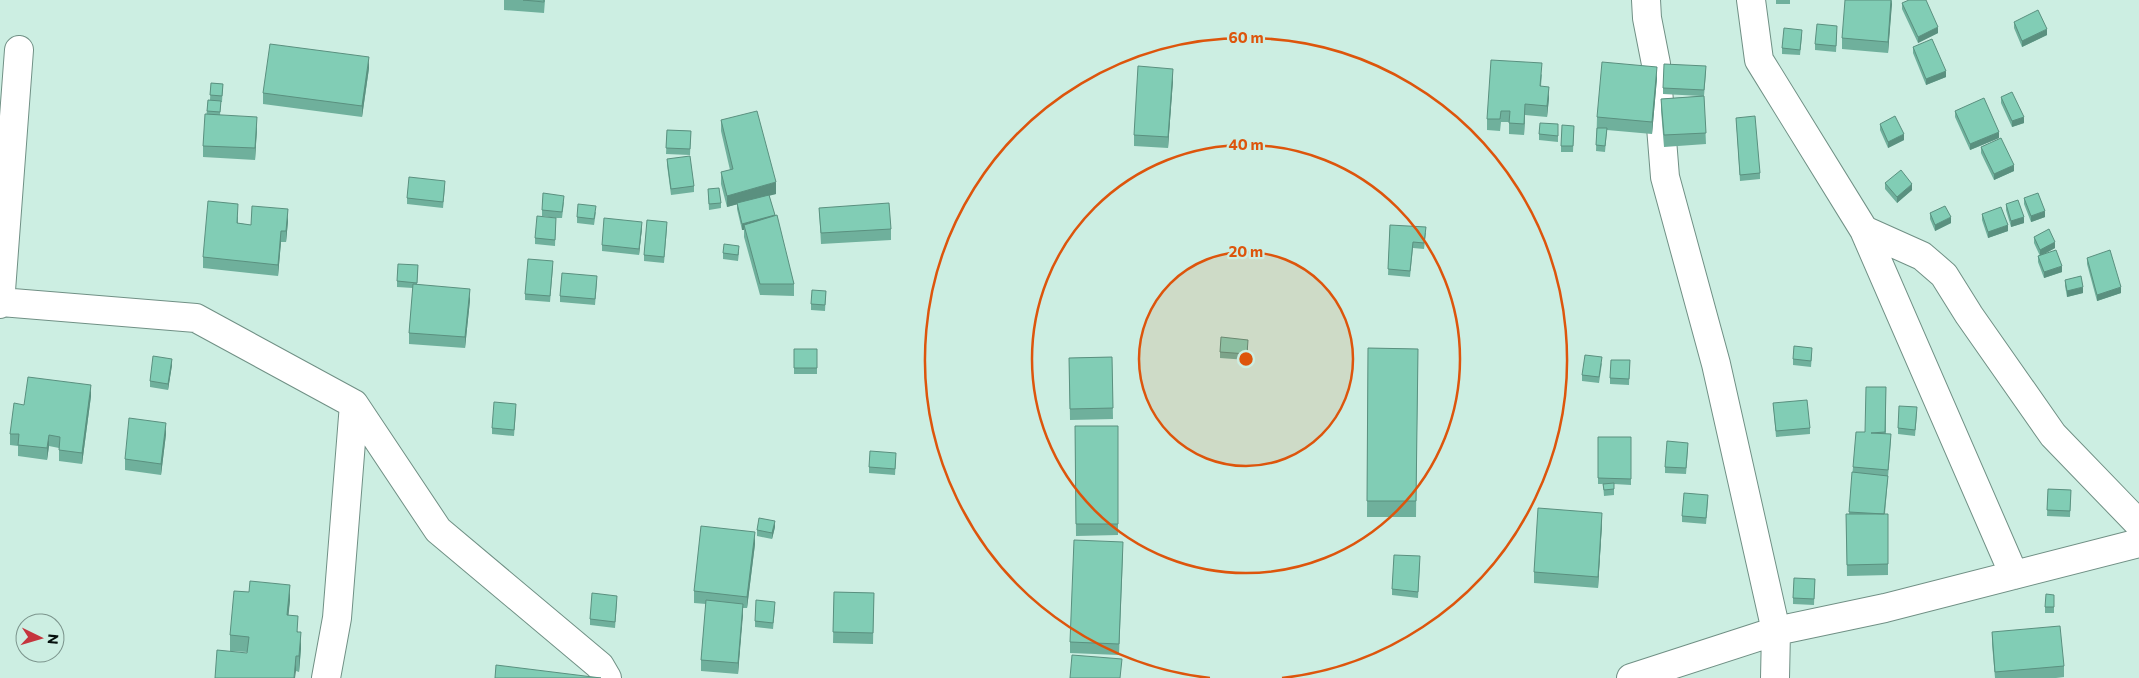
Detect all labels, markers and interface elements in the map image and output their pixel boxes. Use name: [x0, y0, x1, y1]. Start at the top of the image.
text: 60 m: [1228, 28, 1264, 46]
text: 40 m: [1228, 135, 1264, 153]
text: 20 m: [1229, 242, 1263, 260]
centre of rings: [1237, 350, 1255, 368]
north arrow: [15, 613, 65, 663]
text: N: [45, 633, 62, 645]

